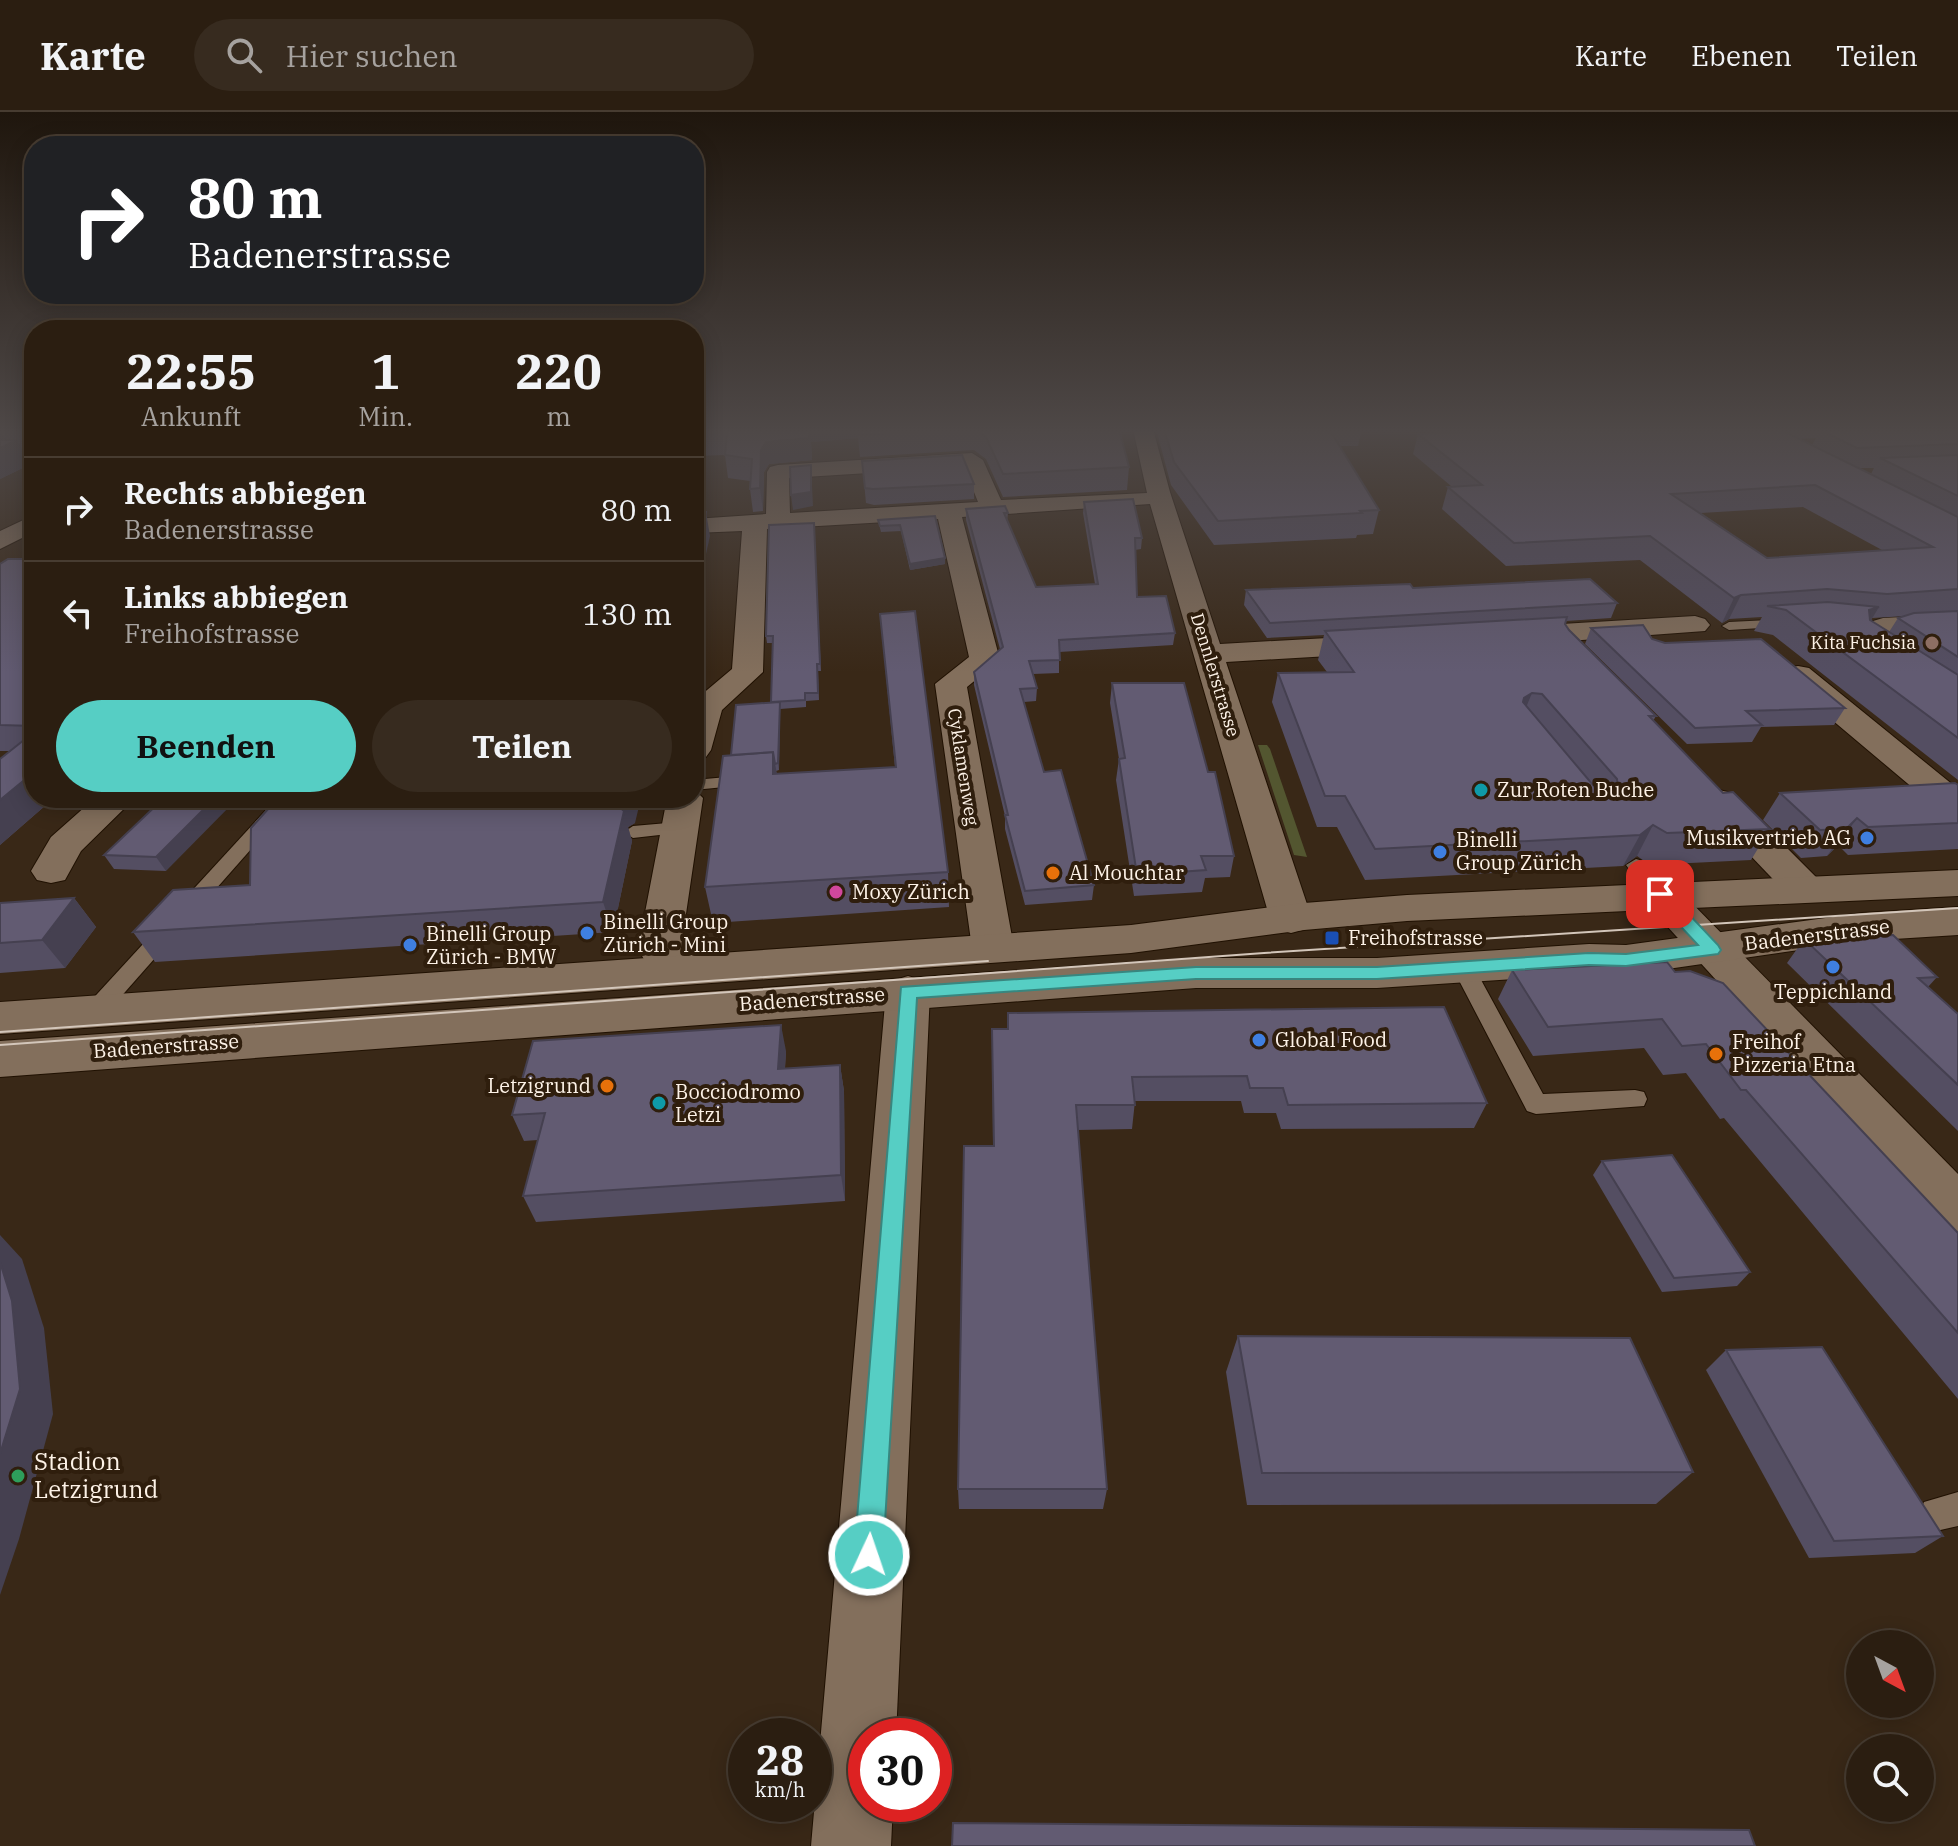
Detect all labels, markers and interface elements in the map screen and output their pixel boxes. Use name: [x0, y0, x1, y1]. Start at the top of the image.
search box: [194, 19, 754, 91]
text: Karte: [40, 31, 146, 80]
icon: search: [222, 33, 266, 77]
text: Hier suchen: [286, 36, 458, 75]
text: Karte: [1575, 37, 1647, 74]
text: Ebenen: [1691, 37, 1792, 74]
text: Teilen: [1836, 37, 1918, 74]
text: 80 m: [188, 161, 323, 233]
icon: right: [56, 168, 160, 272]
text: Badenerstrasse: [188, 231, 451, 278]
text: 22:55: [126, 340, 256, 402]
text: 1: [371, 340, 400, 402]
text: 220: [515, 340, 602, 402]
text: Ankunft: [141, 399, 241, 433]
text: Min.: [358, 399, 413, 433]
text: m: [546, 399, 571, 433]
text: Rechts abbiegen: [124, 473, 367, 512]
icon: right: [56, 487, 100, 531]
text: 80 m: [600, 490, 672, 529]
text: Badenerstrasse: [124, 512, 314, 546]
text: Links abbiegen: [124, 577, 348, 616]
icon: left: [56, 591, 100, 635]
text: 130 m: [582, 594, 672, 633]
street label: Dennlerstrasse: [1186, 610, 1245, 740]
text: Freihofstrasse: [124, 616, 299, 650]
place label: Kita Fuchsia: [1810, 631, 1916, 654]
marker: Kita Fuchsia: [1923, 634, 1941, 652]
button: Beenden: [56, 700, 356, 792]
button: Teilen: [372, 700, 672, 792]
street label: Cyklamenweg: [943, 707, 984, 827]
place label: Zur Roten Buche: [1497, 776, 1654, 803]
marker: Zur Roten Buche: [1472, 781, 1490, 799]
place label: Musikvertrieb AG: [1686, 824, 1851, 851]
place label: Binelli Group Zürich: [1456, 826, 1583, 876]
marker: Musikvertrieb AG: [1858, 829, 1876, 847]
marker: Binelli Group Zürich: [1431, 843, 1449, 861]
place label: Al Mouchtar: [1069, 859, 1184, 886]
pin: [1626, 860, 1694, 928]
marker: Al Mouchtar: [1044, 864, 1062, 882]
icon: arrive: [1638, 872, 1682, 916]
place label: Moxy Zürich: [852, 878, 970, 905]
marker: Moxy Zürich: [827, 883, 845, 901]
place label: Binelli Group Zürich - Mini: [603, 908, 728, 958]
street label: Badenerstrasse: [1743, 912, 1891, 957]
place label: Binelli Group Zürich - BMW: [426, 920, 556, 970]
marker: Binelli Group Zürich - Mini: [578, 924, 596, 942]
place label: Freihofstrasse: [1348, 924, 1483, 951]
marker: Freihofstrasse: [1323, 929, 1341, 947]
marker: Binelli Group Zürich - BMW: [401, 936, 419, 954]
marker: Teppichland: [1824, 958, 1842, 976]
place label: Teppichland: [1774, 978, 1892, 1005]
street label: Badenerstrasse: [738, 980, 886, 1017]
place label: Global Food: [1275, 1026, 1387, 1053]
street label: Badenerstrasse: [92, 1027, 240, 1064]
place label: Freihof Pizzeria Etna: [1732, 1028, 1856, 1078]
marker: Global Food: [1250, 1031, 1268, 1049]
marker: Freihof Pizzeria Etna: [1707, 1045, 1725, 1063]
place label: Letzigrund: [487, 1072, 591, 1099]
marker: Letzigrund: [598, 1077, 616, 1095]
place label: Bocciodromo Letzi: [675, 1078, 801, 1128]
marker: Bocciodromo Letzi: [650, 1094, 668, 1112]
place label: Stadion Letzigrund: [34, 1445, 158, 1505]
marker: Stadion Letzigrund: [9, 1467, 27, 1485]
position arrow: [827, 1513, 911, 1597]
north arrow: [1846, 1630, 1934, 1718]
map controls: [1846, 1630, 1934, 1822]
speed limit sign: 30: [848, 1718, 952, 1822]
text: 28: [756, 1734, 804, 1786]
button: search: [1846, 1734, 1934, 1822]
text: km/h: [755, 1776, 805, 1803]

